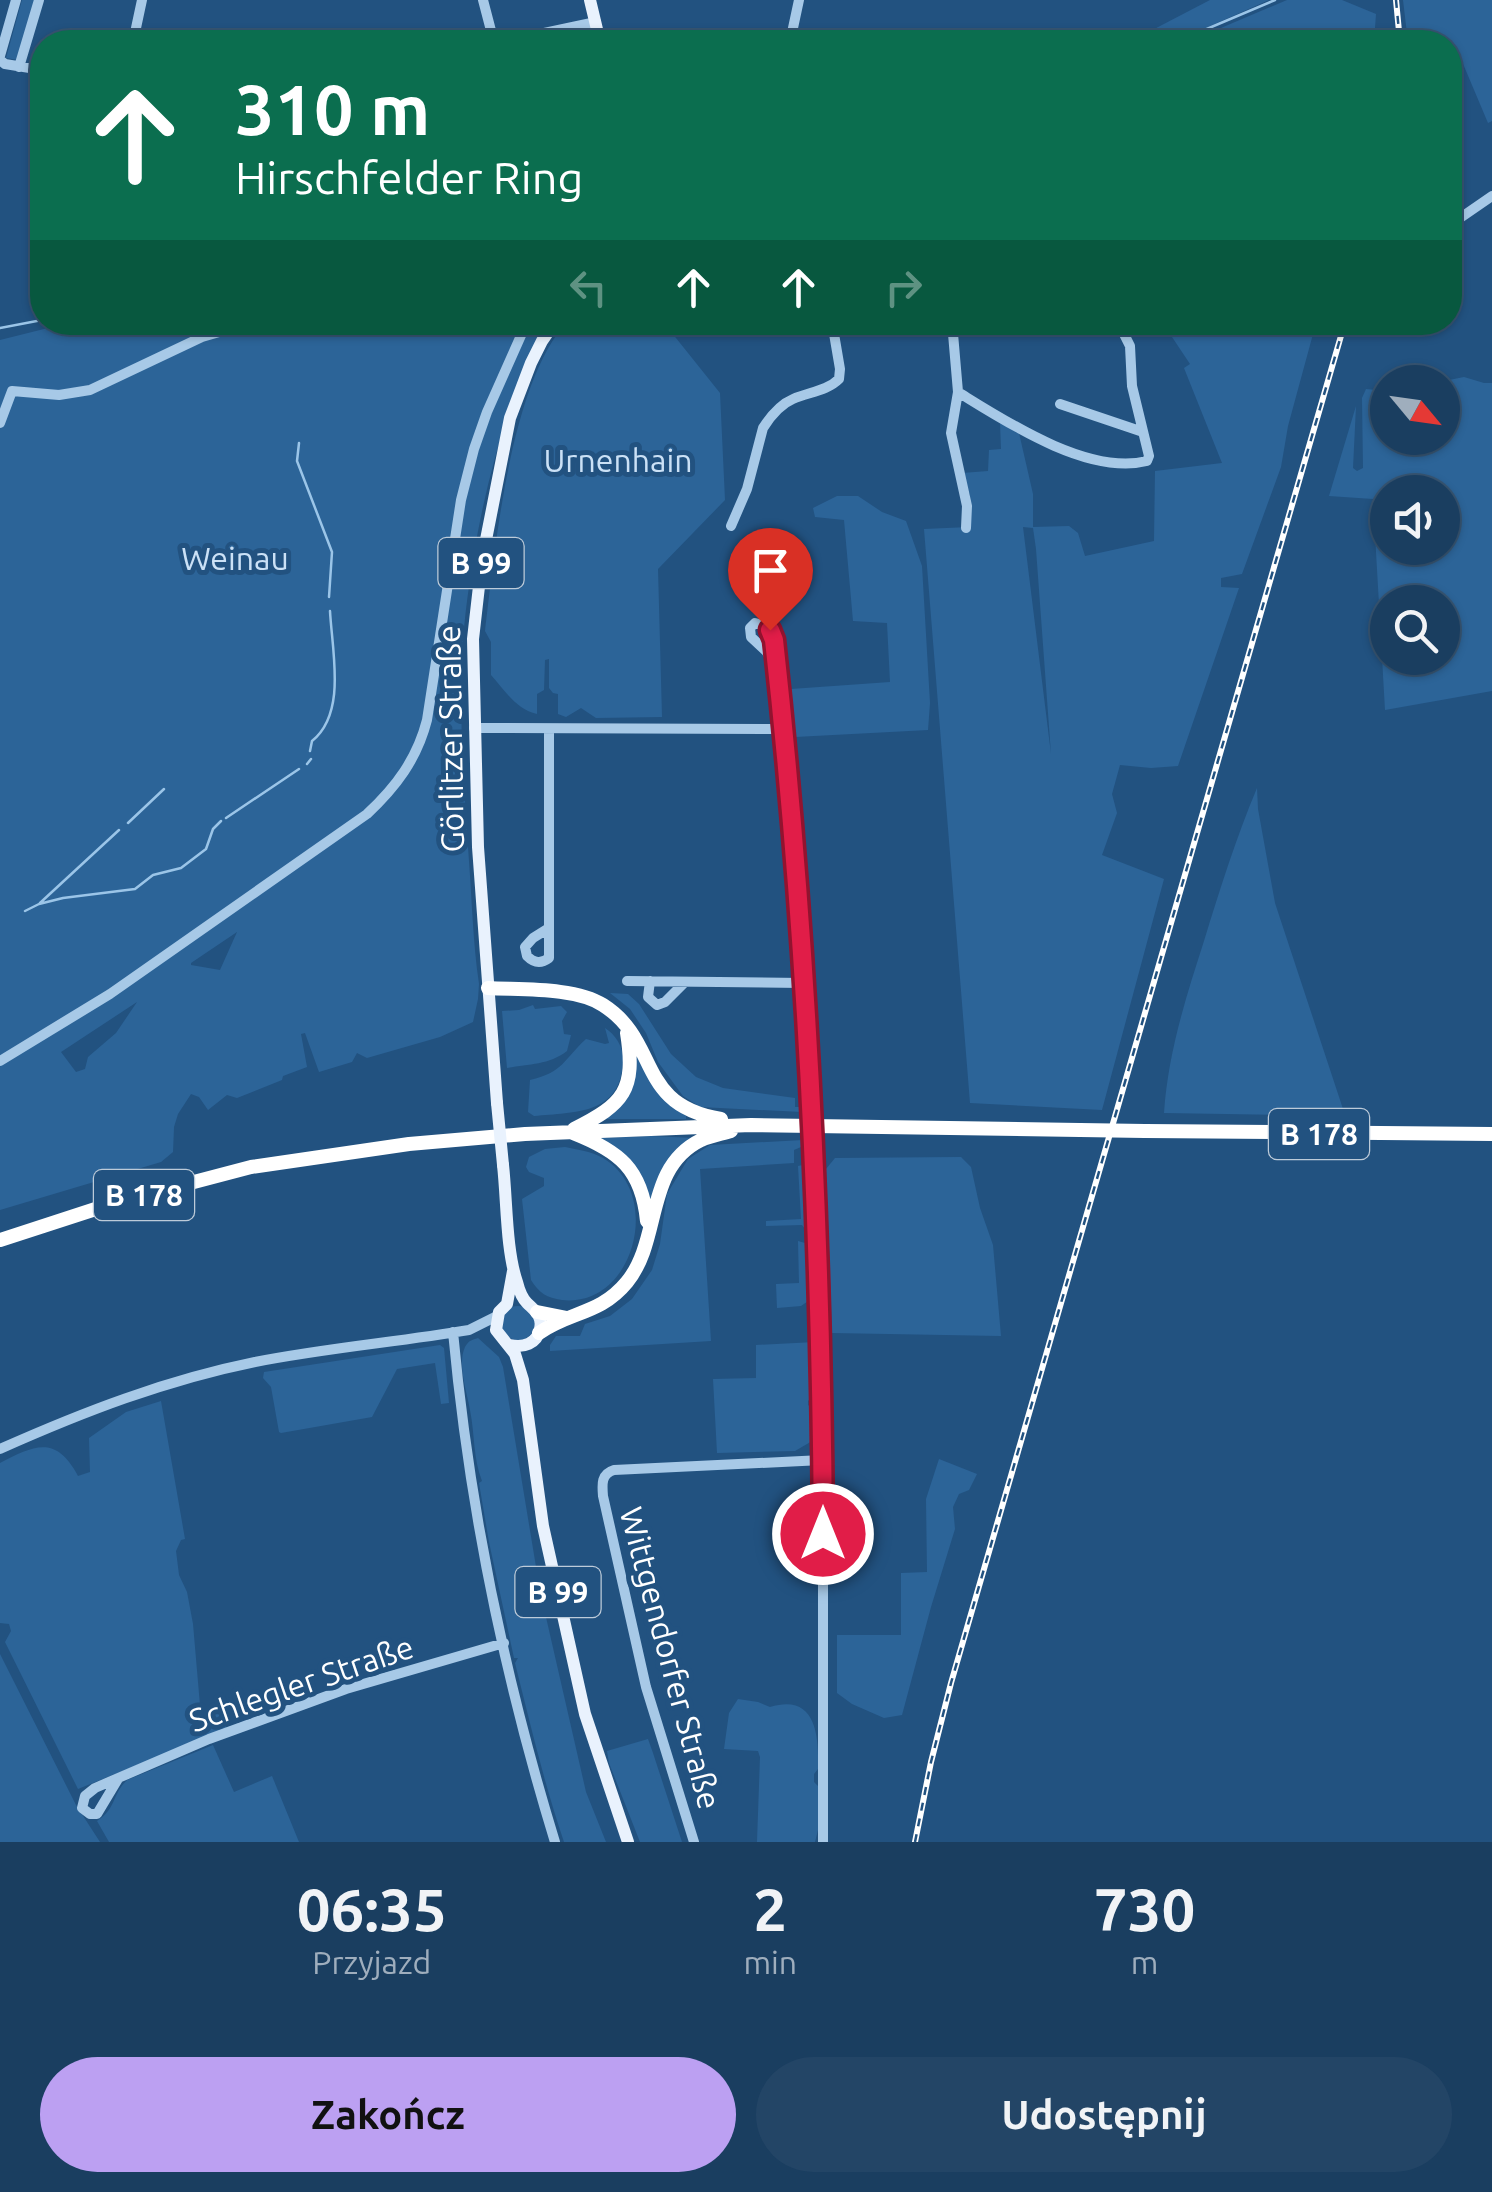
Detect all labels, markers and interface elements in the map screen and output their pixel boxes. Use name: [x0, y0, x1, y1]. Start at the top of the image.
icon: ahead: [70, 70, 200, 200]
text: 310 m: [235, 70, 430, 148]
text: Hirschfelder Ring: [235, 152, 583, 203]
icon: left: [561, 260, 616, 315]
icon: ahead: [666, 260, 721, 315]
icon: ahead: [771, 260, 826, 315]
icon: right: [876, 260, 931, 315]
north arrow: [1370, 365, 1460, 455]
map controls: [1370, 365, 1460, 675]
park label: Urnenhain: [544, 442, 692, 478]
button: sound: [1370, 475, 1460, 565]
pin: [728, 528, 813, 631]
road number: B 99: [438, 538, 524, 588]
park label: Weinau: [181, 540, 289, 576]
icon: arrive: [743, 543, 798, 598]
button: search: [1370, 585, 1460, 675]
street label: Görlitzer Straße: [430, 625, 470, 853]
road number: B 178: [1269, 1109, 1369, 1159]
road number: B 178: [94, 1170, 194, 1220]
position arrow: [771, 1482, 875, 1586]
street label: Wittgendorfer Straße: [613, 1503, 729, 1813]
road number: B 99: [516, 1567, 600, 1617]
street label: Schlegler Straße: [184, 1628, 418, 1738]
text: 06:35: [297, 1875, 447, 1942]
text: 2: [753, 1875, 787, 1942]
text: 730: [1094, 1875, 1195, 1942]
text: Przyjazd: [312, 1944, 431, 1980]
text: min: [743, 1944, 797, 1980]
text: m: [1131, 1944, 1158, 1980]
button: Zakończ: [40, 2057, 736, 2172]
button: Udostępnij: [756, 2057, 1452, 2172]

